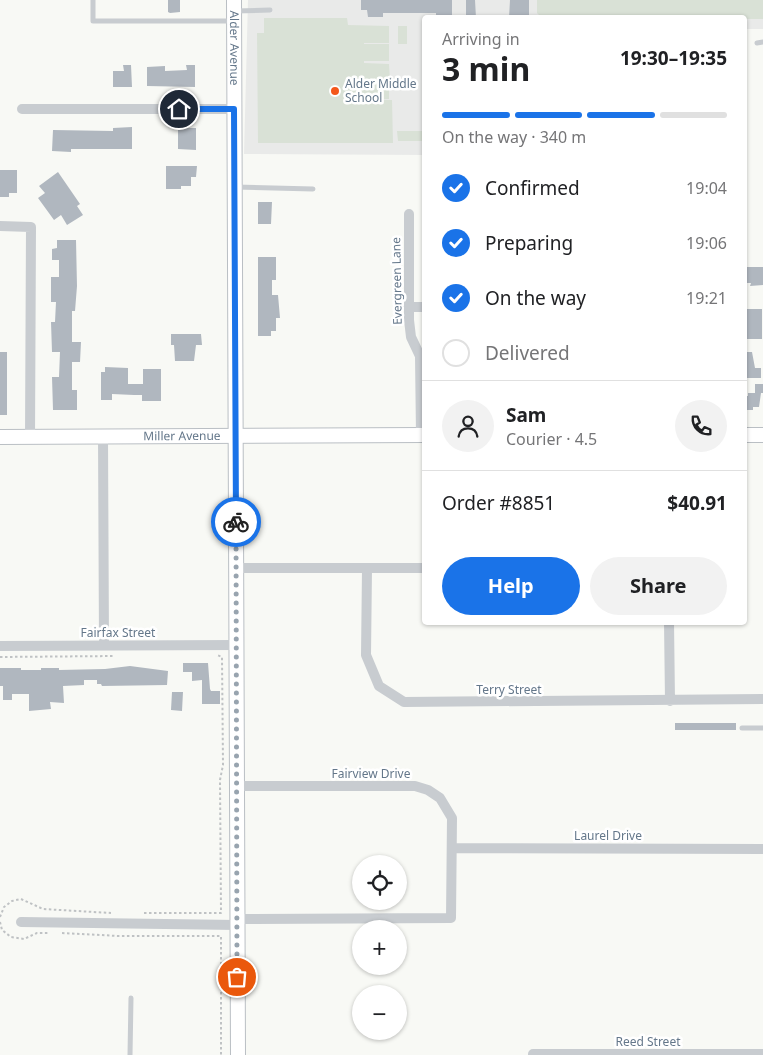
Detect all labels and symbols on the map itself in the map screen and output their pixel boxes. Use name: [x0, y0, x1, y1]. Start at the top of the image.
street label: Alder Avenue: [226, 10, 243, 86]
place label: Alder Middle School: [345, 75, 417, 106]
marker: Alder Middle School: [329, 85, 341, 97]
pin: [158, 88, 200, 130]
street label: Evergreen Lane: [387, 237, 406, 325]
street label: Miller Avenue: [143, 427, 221, 444]
courier: [211, 497, 261, 547]
street label: Fairfax Street: [81, 624, 156, 641]
street label: Terry Street: [476, 681, 542, 698]
street label: Fairview Drive: [332, 765, 411, 782]
street label: Laurel Drive: [574, 827, 642, 844]
pin: [216, 956, 258, 998]
street label: Reed Street: [615, 1033, 681, 1050]

